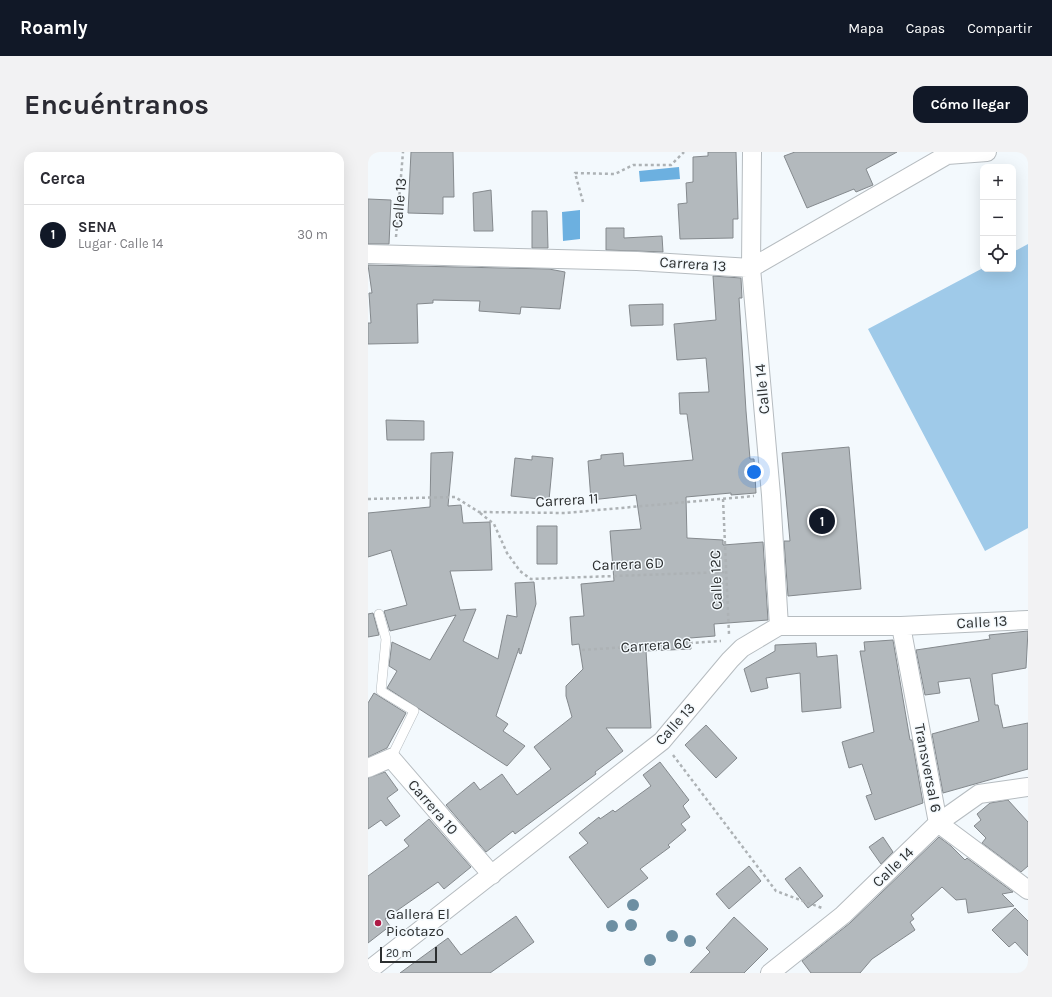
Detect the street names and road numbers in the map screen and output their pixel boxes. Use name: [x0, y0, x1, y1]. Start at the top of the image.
street label: Calle 13: [388, 177, 410, 229]
street label: Carrera 13: [659, 253, 727, 275]
street label: Calle 14: [751, 362, 773, 415]
street label: Carrera 11: [535, 489, 599, 511]
street label: Calle 12C: [706, 550, 726, 610]
street label: Carrera 6D: [592, 554, 664, 574]
street label: Calle 13: [956, 612, 1008, 632]
street label: Carrera 6C: [620, 634, 692, 656]
street label: Calle 13: [651, 699, 699, 749]
street label: Transversal 6: [911, 722, 945, 814]
street label: Carrera 10: [404, 776, 462, 838]
street label: Calle 14: [869, 843, 918, 891]

